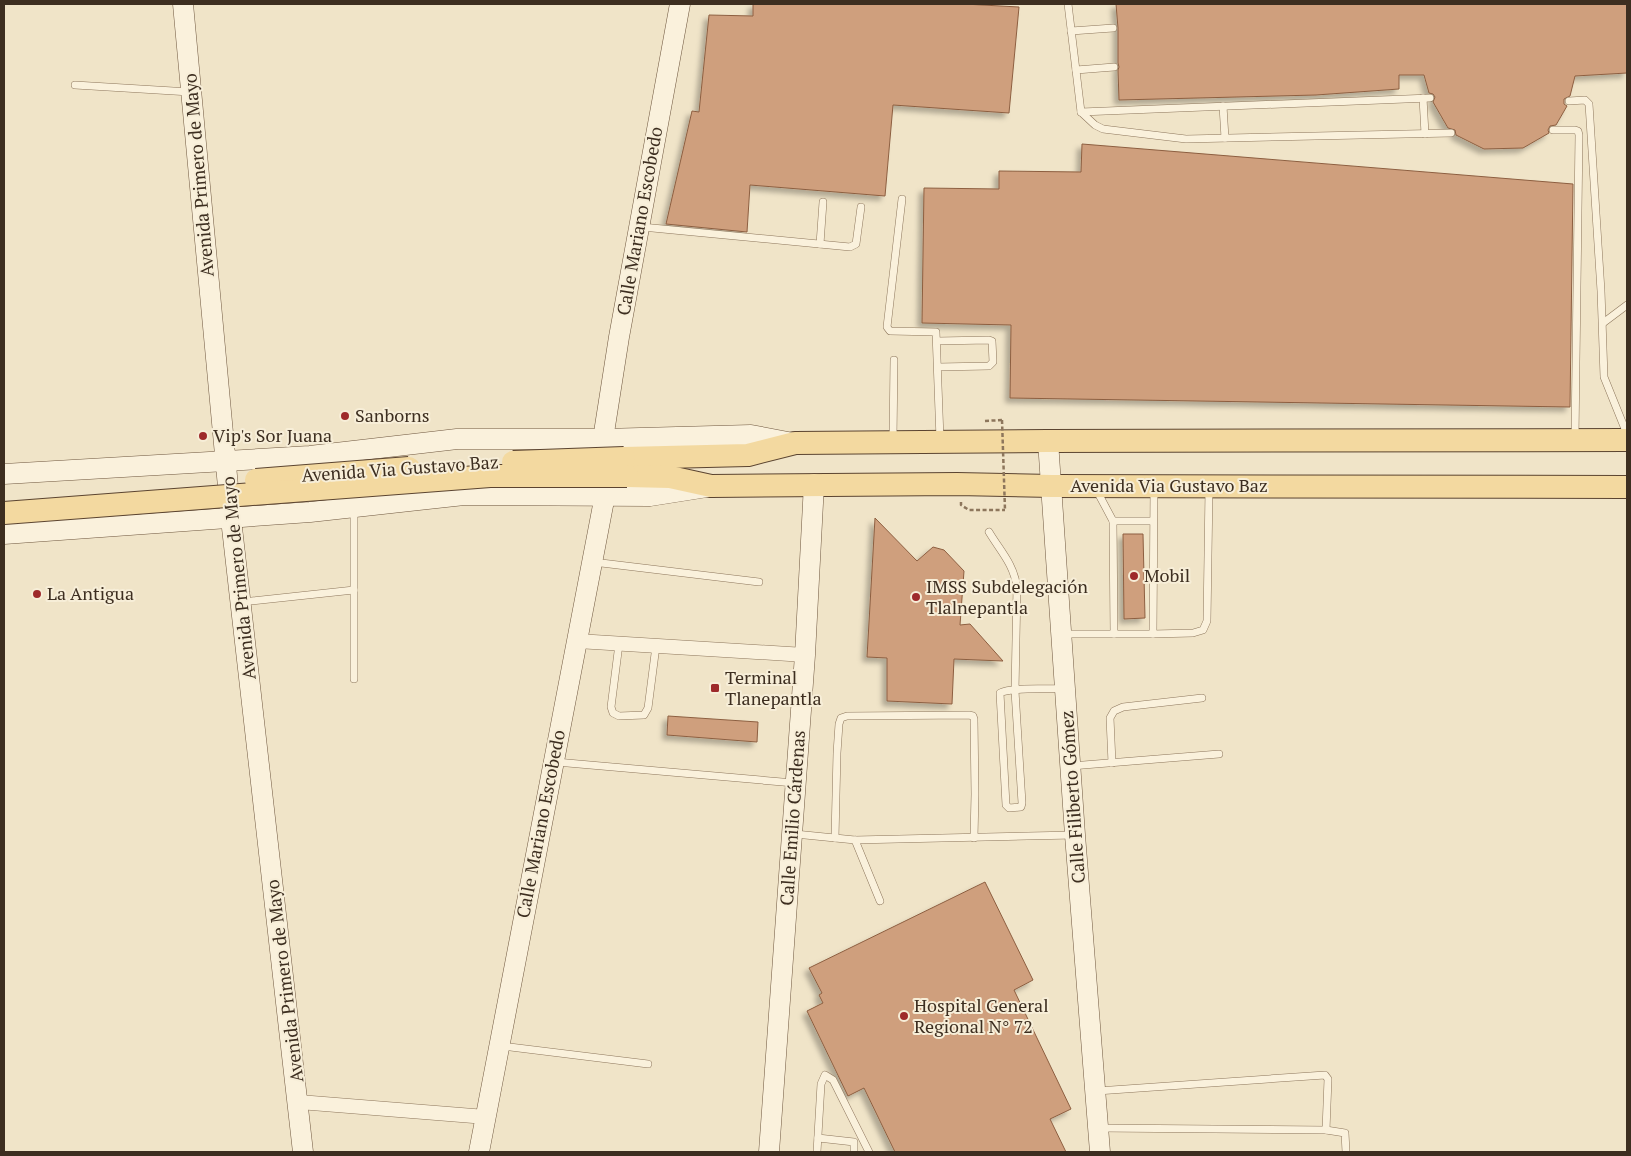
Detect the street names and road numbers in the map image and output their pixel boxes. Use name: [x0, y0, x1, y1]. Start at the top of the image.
street label: Avenida Primero de Mayo: [177, 72, 219, 278]
street label: Calle Mariano Escobedo: [611, 125, 667, 317]
street label: Avenida Via Gustavo Baz: [301, 449, 499, 487]
street label: Avenida Via Gustavo Baz: [1070, 473, 1268, 497]
street label: Avenida Primero de Mayo: [215, 475, 261, 681]
street label: Calle Filiberto Gómez: [1054, 710, 1090, 884]
street label: Calle Mariano Escobedo: [510, 728, 570, 920]
street label: Calle Emilio Cárdenas: [774, 729, 810, 906]
street label: Avenida Primero de Mayo: [260, 878, 308, 1084]

